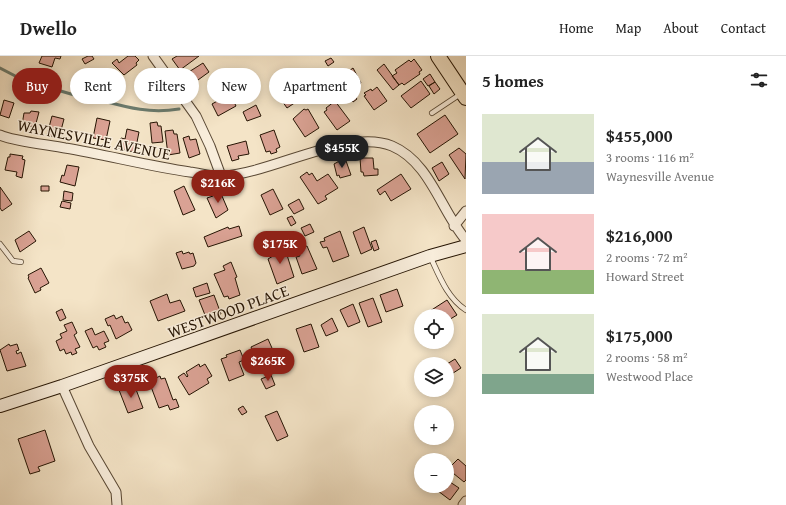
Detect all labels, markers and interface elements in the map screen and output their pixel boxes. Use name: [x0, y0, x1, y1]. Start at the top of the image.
text: Dwello: [20, 14, 77, 42]
text: Home: [559, 18, 594, 38]
text: Map: [616, 18, 641, 38]
text: About: [663, 18, 699, 38]
text: Contact: [721, 18, 766, 38]
chip: Buy: [12, 68, 62, 104]
chip: Rent: [70, 68, 126, 104]
chip: Filters: [134, 68, 199, 104]
chip: New: [207, 68, 261, 104]
chip: Apartment: [269, 68, 361, 104]
text: 5 homes: [482, 68, 544, 93]
icon: filters: [748, 69, 770, 91]
street label: WAYNESVILLE AVENUE: [15, 112, 173, 166]
text: $455,000: [606, 123, 672, 148]
icon: home: [514, 130, 562, 178]
pin: $455K: [314, 135, 370, 169]
text: $455K: [324, 138, 360, 157]
text: 3 rooms · 116 m²: [606, 148, 694, 167]
text: Waynesville Avenue: [606, 167, 714, 186]
pin: $216K: [190, 170, 246, 204]
text: $216K: [200, 173, 236, 192]
text: $216,000: [606, 223, 672, 248]
icon: home: [514, 230, 562, 278]
pin: $175K: [252, 231, 308, 265]
text: $175K: [262, 234, 298, 253]
text: 2 rooms · 72 m²: [606, 248, 688, 267]
text: Howard Street: [606, 267, 684, 286]
street label: WESTWOOD PLACE: [164, 278, 292, 344]
map controls: [414, 309, 454, 493]
button: locate: [414, 309, 454, 349]
text: $175,000: [606, 323, 672, 348]
icon: home: [514, 330, 562, 378]
pin: $265K: [240, 348, 296, 382]
text: 2 rooms · 58 m²: [606, 348, 688, 367]
text: $265K: [250, 351, 286, 370]
button: layers: [414, 357, 454, 397]
pin: $375K: [103, 365, 159, 399]
text: Westwood Place: [606, 367, 693, 386]
text: $375K: [113, 368, 149, 387]
button: +: [414, 405, 454, 445]
button: −: [414, 453, 454, 493]

